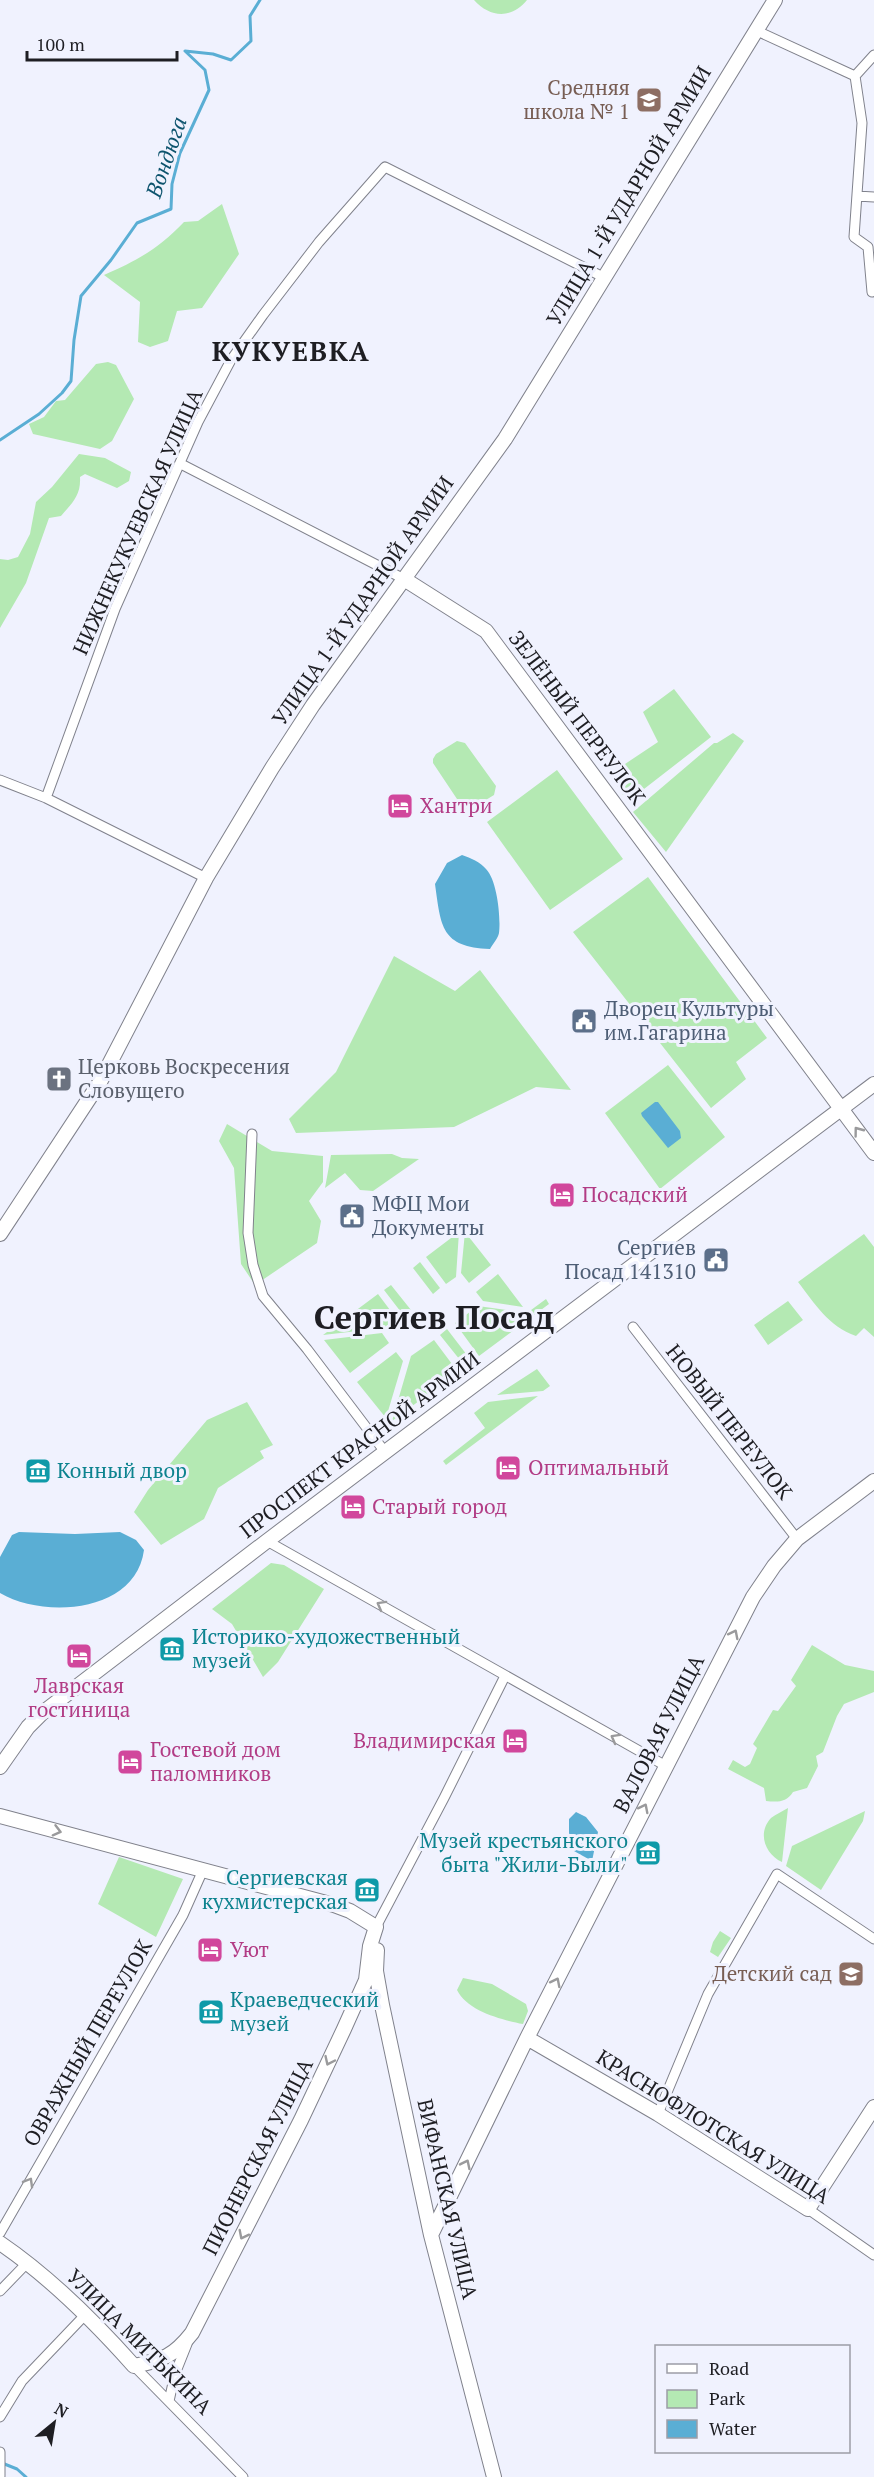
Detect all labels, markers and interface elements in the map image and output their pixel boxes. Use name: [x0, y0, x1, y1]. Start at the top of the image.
scale bar: [27, 24, 177, 62]
text: 100 m: [36, 32, 85, 56]
street label: УЛИЦА 1-Й УДАРНОЙ АРМИИ: [539, 60, 717, 331]
place label: Средняя школа № 1: [523, 73, 630, 125]
school or university icon: Средняя школа № 1: [634, 85, 664, 115]
water label: Вондюга: [138, 113, 193, 202]
district label: КУКУЕВКА: [212, 333, 370, 369]
street label: НИЖНЕКУКУЕВСКАЯ УЛИЦА: [66, 384, 209, 659]
street label: УЛИЦА 1-Й УДАРНОЙ АРМИИ: [265, 470, 459, 731]
street label: ЗЕЛЁНЫЙ ПЕРЕУЛОК: [503, 625, 653, 811]
hotel icon: Хантри: [385, 791, 415, 821]
place label: Хантри: [420, 791, 493, 819]
place label: Дворец Культуры им.Гагарина: [604, 994, 774, 1046]
public building icon: Дворец Культуры им.Гагарина: [569, 1006, 599, 1036]
place label: Церковь Воскресения Словущего: [78, 1052, 290, 1104]
church icon: Церковь Воскресения Словущего: [44, 1064, 74, 1094]
one-way arrow: [854, 1127, 865, 1138]
hotel icon: Посадский: [547, 1180, 577, 1210]
place label: Посадский: [582, 1180, 688, 1208]
place label: МФЦ Мои Документы: [372, 1189, 485, 1241]
public building icon: МФЦ Мои Документы: [337, 1201, 367, 1231]
place label: Сергиев Посад 141310: [565, 1233, 696, 1285]
public building icon: Сергиев Посад 141310: [701, 1245, 731, 1275]
district label: Сергиев Посад: [314, 1295, 554, 1338]
street label: НОВЫЙ ПЕРЕУЛОК: [660, 1338, 800, 1505]
street label: ПРОСПЕКТ КРАСНОЙ АРМИИ: [234, 1345, 485, 1544]
hotel icon: Оптимальный: [493, 1453, 523, 1483]
place label: Оптимальный: [528, 1453, 669, 1481]
museum icon: Конный двор: [23, 1456, 53, 1486]
place label: Конный двор: [57, 1456, 187, 1484]
hotel icon: Старый город: [338, 1492, 368, 1522]
place label: Старый город: [372, 1492, 507, 1520]
one-way arrow: [377, 1601, 387, 1612]
place label: Историко-художественный музей: [192, 1622, 460, 1674]
one-way arrow: [727, 1630, 738, 1641]
museum icon: Историко-художественный музей: [157, 1634, 187, 1664]
hotel icon: Лаврская гостиница: [64, 1641, 94, 1671]
street label: ВАЛОВАЯ УЛИЦА: [606, 1649, 710, 1817]
place label: Лаврская гостиница: [28, 1671, 131, 1723]
place label: Владимирская: [353, 1726, 496, 1754]
hotel icon: Владимирская: [500, 1726, 530, 1756]
one-way arrow: [611, 1733, 621, 1745]
place label: Гостевой дом паломников: [150, 1735, 281, 1787]
hotel icon: Гостевой дом паломников: [115, 1747, 145, 1777]
one-way arrow: [637, 1803, 649, 1814]
one-way arrow: [51, 1824, 61, 1837]
place label: Музей крестьянского быта "Жили-Были": [420, 1826, 628, 1878]
museum icon: Музей крестьянского быта "Жили-Были": [633, 1838, 663, 1868]
place label: Сергиевская кухмистерская: [202, 1863, 348, 1915]
museum icon: Сергиевская кухмистерская: [352, 1875, 382, 1905]
street label: ОВРАЖНЫЙ ПЕРЕУЛОК: [16, 1933, 158, 2151]
hotel icon: Уют: [195, 1935, 225, 1965]
place label: Уют: [230, 1935, 269, 1963]
place label: Детский сад: [713, 1959, 832, 1987]
school or university icon: Детский сад: [836, 1959, 866, 1989]
one-way arrow: [549, 1977, 560, 1988]
place label: Краеведческий музей: [230, 1985, 379, 2037]
museum icon: Краеведческий музей: [196, 1997, 226, 2027]
street label: КРАСНОФЛОТСКАЯ УЛИЦА: [591, 2043, 836, 2210]
street label: ПИОНЕРСКАЯ УЛИЦА: [195, 2053, 319, 2259]
one-way arrow: [325, 2054, 337, 2065]
street label: ВИФАНСКАЯ УЛИЦА: [411, 2096, 485, 2302]
one-way arrow: [459, 2159, 470, 2170]
one-way arrow: [22, 2178, 33, 2188]
one-way arrow: [239, 2229, 250, 2240]
street label: УЛИЦА МИТЬКИНА: [61, 2263, 219, 2420]
legend: [655, 2345, 850, 2453]
text: Road: [709, 2356, 749, 2380]
text: Park: [709, 2386, 746, 2410]
north arrow: [24, 2393, 84, 2453]
text: N: [51, 2397, 72, 2423]
text: Water: [709, 2416, 756, 2440]

